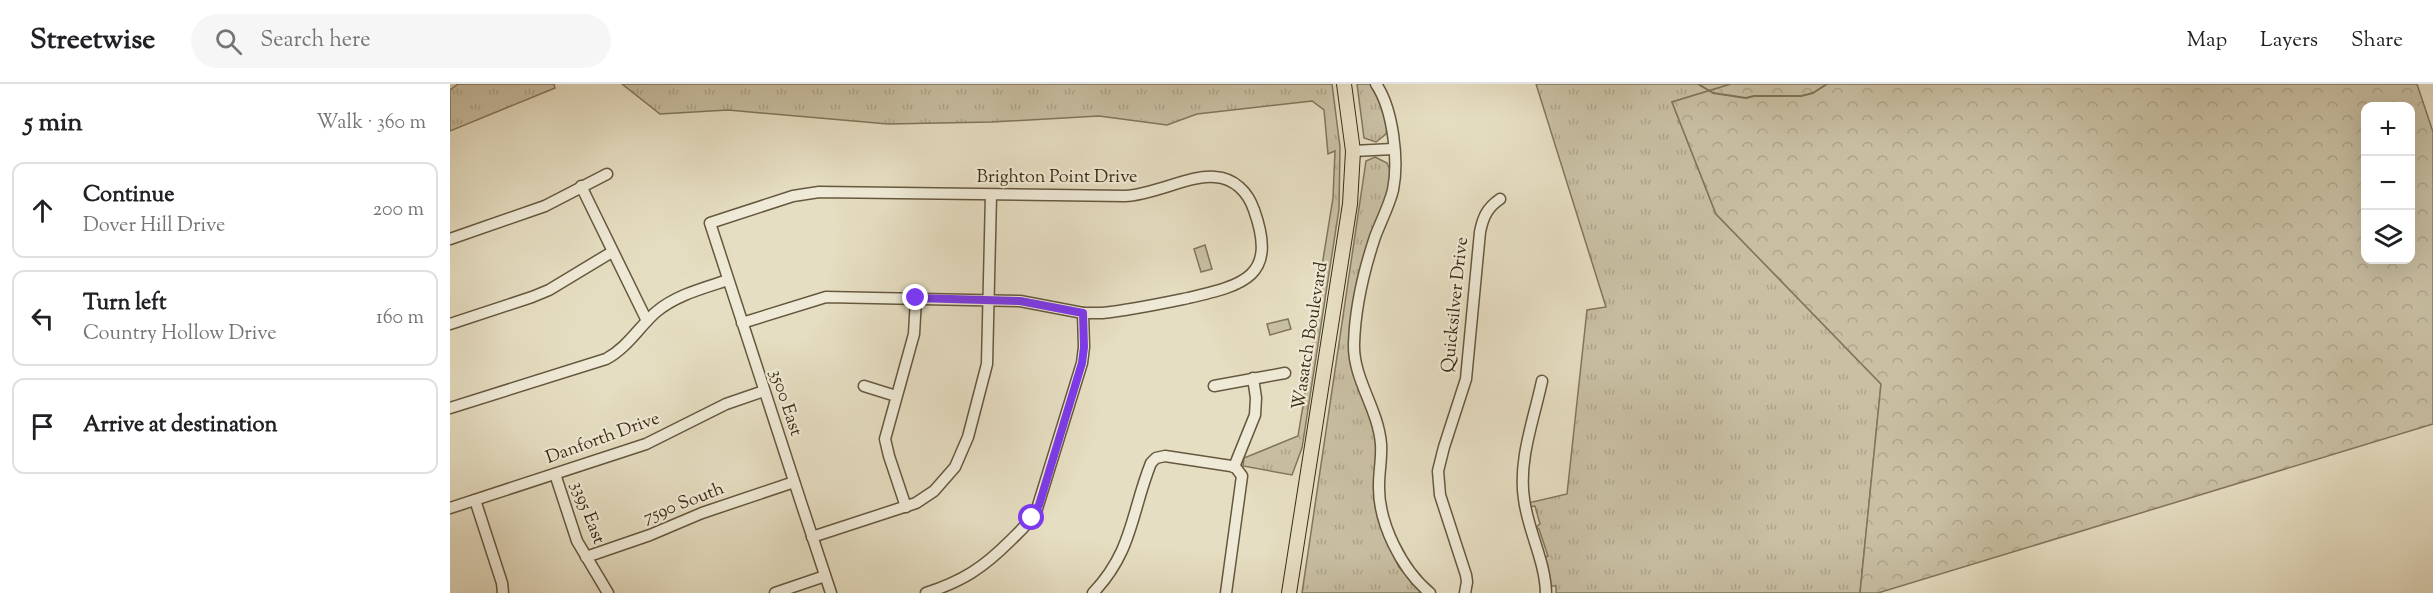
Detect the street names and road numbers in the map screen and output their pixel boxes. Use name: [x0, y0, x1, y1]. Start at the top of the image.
street label: Brighton Point Drive: [977, 165, 1137, 191]
street label: Quicksilver Drive: [1436, 236, 1476, 374]
street label: Wasatch Boulevard: [1286, 260, 1336, 412]
street label: 3500 East: [762, 366, 808, 440]
street label: Danforth Drive: [542, 406, 664, 472]
street label: 7590 South: [640, 476, 729, 531]
street label: 3395 East: [563, 478, 611, 548]

